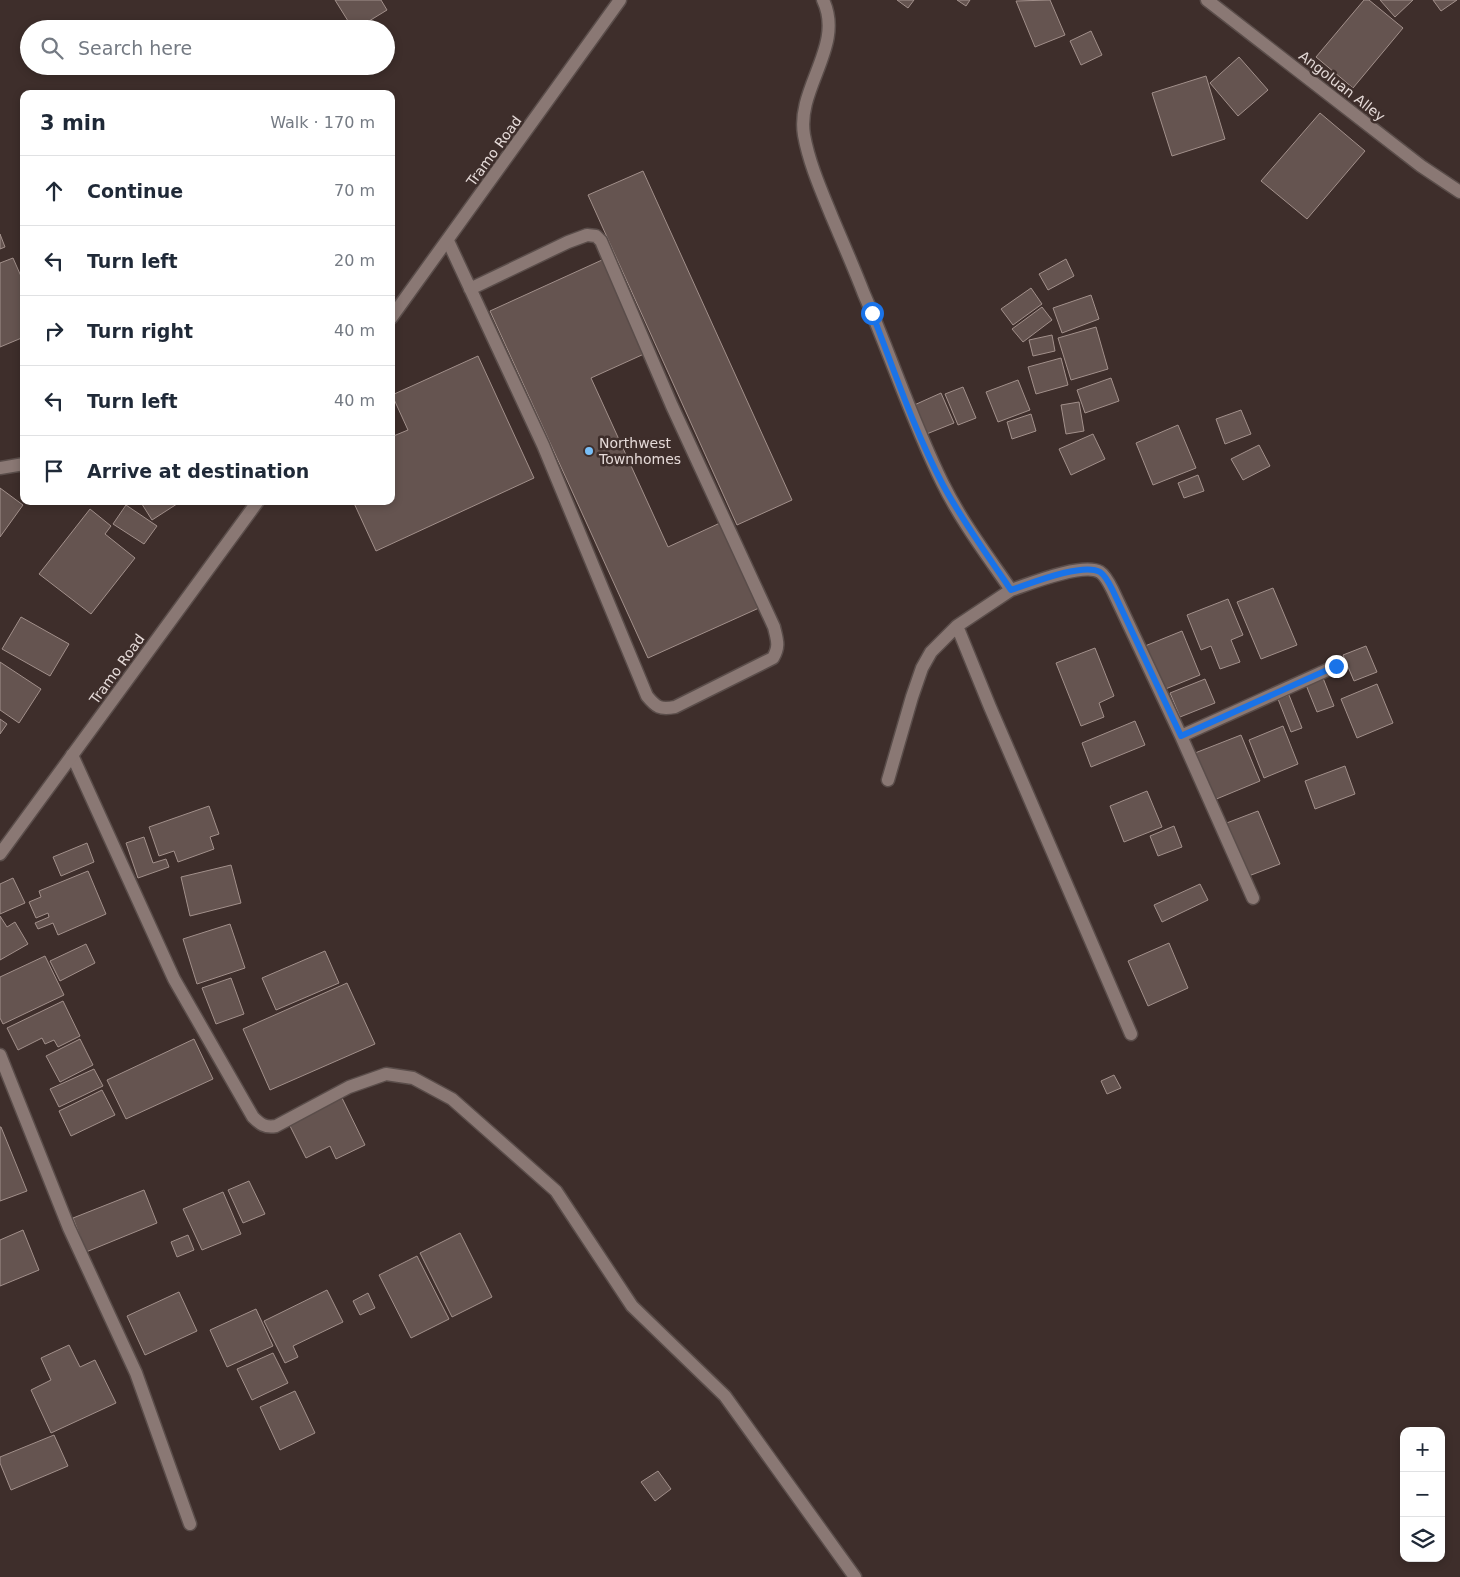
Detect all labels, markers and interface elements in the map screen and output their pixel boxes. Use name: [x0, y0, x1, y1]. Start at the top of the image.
search box: [20, 20, 395, 75]
icon: search: [38, 34, 66, 62]
text: Search here: [78, 37, 192, 59]
street label: Angoluan Alley: [1296, 47, 1388, 125]
text: 3 min: [40, 111, 106, 135]
text: Walk · 170 m: [270, 113, 375, 132]
street label: Tramo Road: [463, 113, 525, 190]
icon: ahead: [40, 177, 68, 205]
text: Continue: [87, 180, 183, 202]
text: 70 m: [334, 181, 375, 200]
icon: left: [40, 247, 68, 275]
text: Turn left: [87, 250, 178, 272]
text: 20 m: [334, 251, 375, 270]
route start: [861, 302, 884, 325]
icon: right: [40, 317, 68, 345]
text: Turn right: [87, 320, 193, 342]
text: 40 m: [334, 321, 375, 340]
icon: left: [40, 387, 68, 415]
text: Turn left: [87, 390, 178, 412]
text: 40 m: [334, 391, 375, 410]
place label: Northwest Townhomes: [598, 435, 681, 467]
marker: Northwest Townhomes: [583, 445, 595, 457]
icon: arrive: [40, 457, 68, 485]
text: Arrive at destination: [87, 460, 309, 482]
street label: Tramo Road: [86, 631, 148, 708]
route end: [1325, 655, 1348, 678]
map controls: [1400, 1427, 1445, 1562]
button: +: [1400, 1427, 1445, 1472]
button: −: [1400, 1472, 1445, 1517]
button: layers: [1400, 1517, 1445, 1562]

